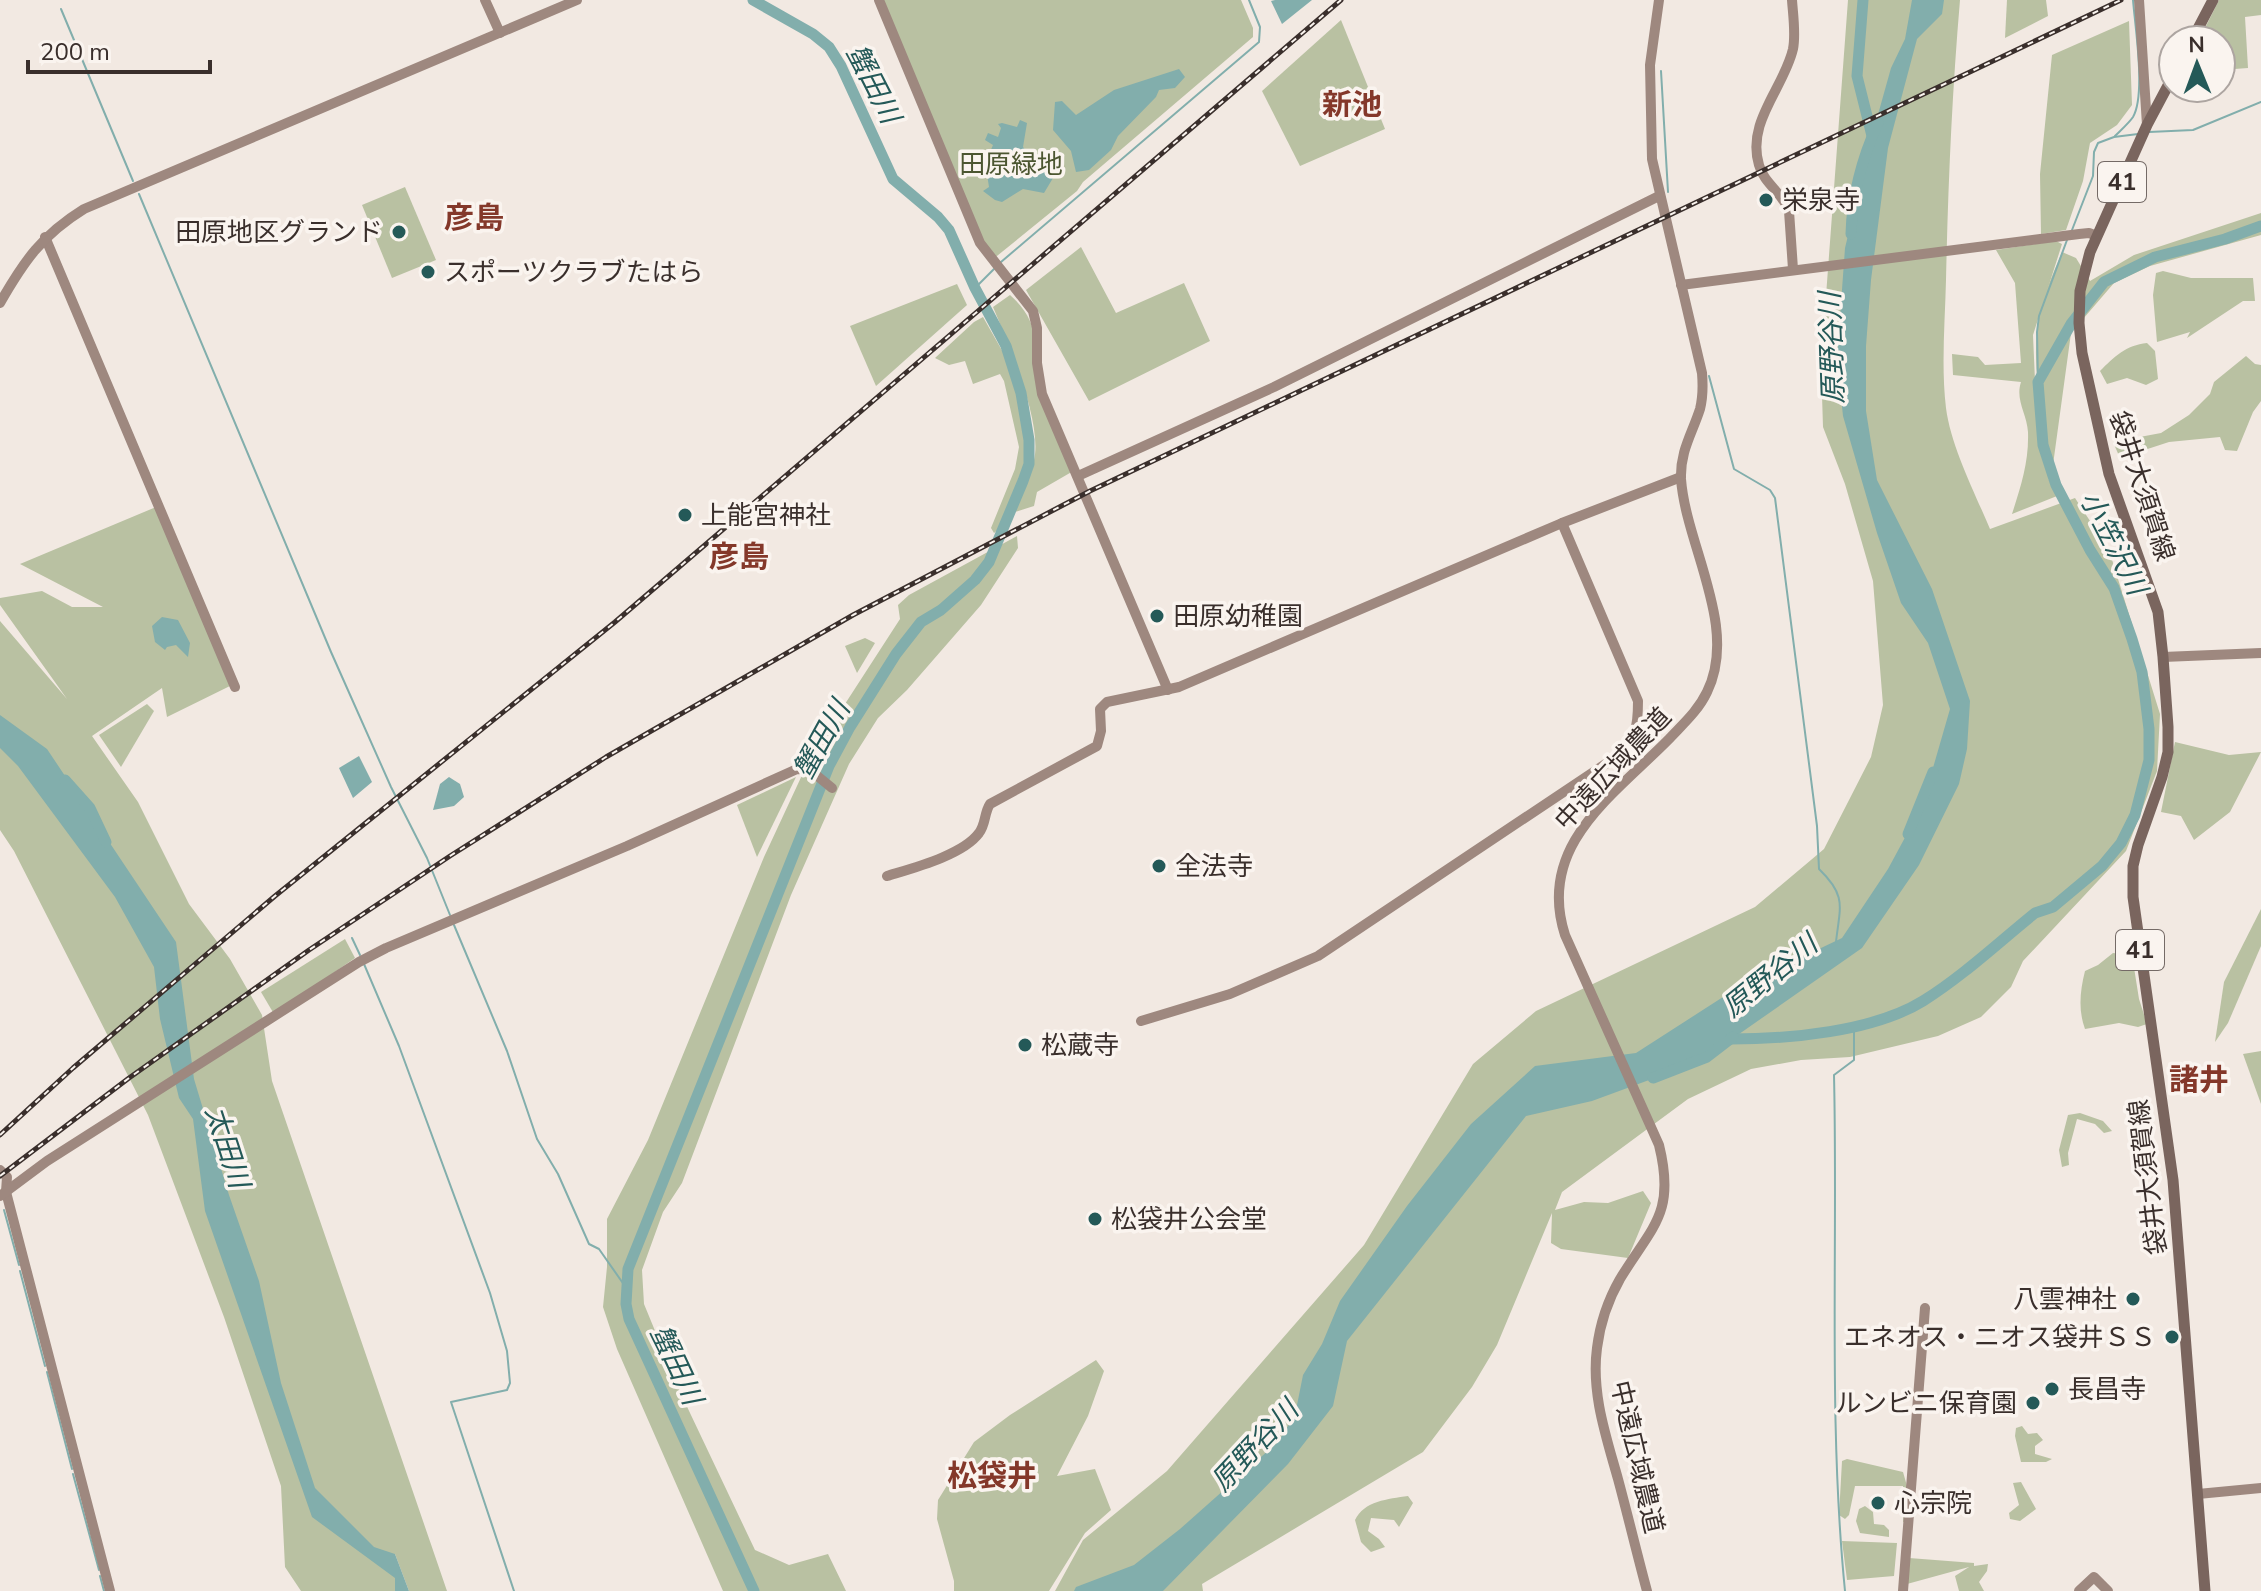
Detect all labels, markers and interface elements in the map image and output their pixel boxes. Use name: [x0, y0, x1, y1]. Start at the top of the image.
scale bar: [28, 24, 210, 74]
north arrow: [2157, 24, 2237, 104]
text: N: [2188, 30, 2205, 60]
text: 200 m: [40, 36, 110, 68]
water label: 蟹田川: [837, 38, 910, 133]
district label: 新池: [1322, 85, 1382, 126]
park label: 田原緑地: [959, 147, 1063, 182]
road number: 41: [2098, 162, 2146, 202]
place label: 栄泉寺: [1782, 183, 1860, 218]
marker: 栄泉寺: [1757, 191, 1775, 209]
district label: 彦島: [444, 198, 504, 239]
place label: 田原地区グランド: [175, 215, 383, 250]
marker: 田原地区グランド: [390, 223, 408, 241]
place label: スポーツクラブたはら: [444, 255, 703, 290]
marker: スポーツクラブたはら: [419, 263, 437, 281]
water label: 原野谷川: [1811, 288, 1853, 405]
street label: 袋井大須賀線: [2101, 406, 2183, 566]
water label: 小笠沢川: [2071, 484, 2157, 604]
place label: 上能宮神社: [701, 498, 831, 533]
marker: 上能宮神社: [676, 506, 694, 524]
district label: 彦島: [709, 537, 769, 578]
place label: 田原幼稚園: [1173, 599, 1303, 634]
marker: 田原幼稚園: [1148, 607, 1166, 625]
water label: 蟹田川: [785, 691, 860, 786]
street label: 中遠広域農道: [1547, 700, 1679, 838]
place label: 全法寺: [1175, 849, 1253, 884]
marker: 全法寺: [1150, 857, 1168, 875]
water label: 原野谷川: [1715, 924, 1828, 1026]
road number: 41: [2116, 930, 2164, 970]
place label: 松蔵寺: [1041, 1028, 1119, 1063]
marker: 松蔵寺: [1016, 1036, 1034, 1054]
district label: 諸井: [2169, 1060, 2229, 1101]
street label: 袋井大須賀線: [2121, 1097, 2175, 1257]
water label: 太田川: [196, 1101, 259, 1196]
place label: 松袋井公会堂: [1111, 1202, 1267, 1237]
marker: 松袋井公会堂: [1086, 1210, 1104, 1228]
place label: 八雲神社: [2013, 1282, 2117, 1317]
marker: 八雲神社: [2124, 1290, 2142, 1308]
water label: 蟹田川: [641, 1319, 712, 1414]
place label: エネオス・ニオス袋井ＳＳ: [1844, 1320, 2156, 1355]
marker: エネオス・ニオス袋井ＳＳ: [2163, 1328, 2181, 1346]
place label: 長昌寺: [2068, 1372, 2146, 1407]
street label: 中遠広域農道: [1602, 1377, 1672, 1537]
marker: 長昌寺: [2043, 1380, 2061, 1398]
place label: ルンビニ保育園: [1836, 1386, 2017, 1421]
water label: 原野谷川: [1203, 1390, 1309, 1500]
marker: ルンビニ保育園: [2024, 1394, 2042, 1412]
district label: 松袋井: [947, 1456, 1037, 1497]
place label: 心宗院: [1894, 1486, 1972, 1521]
marker: 心宗院: [1869, 1494, 1887, 1512]

